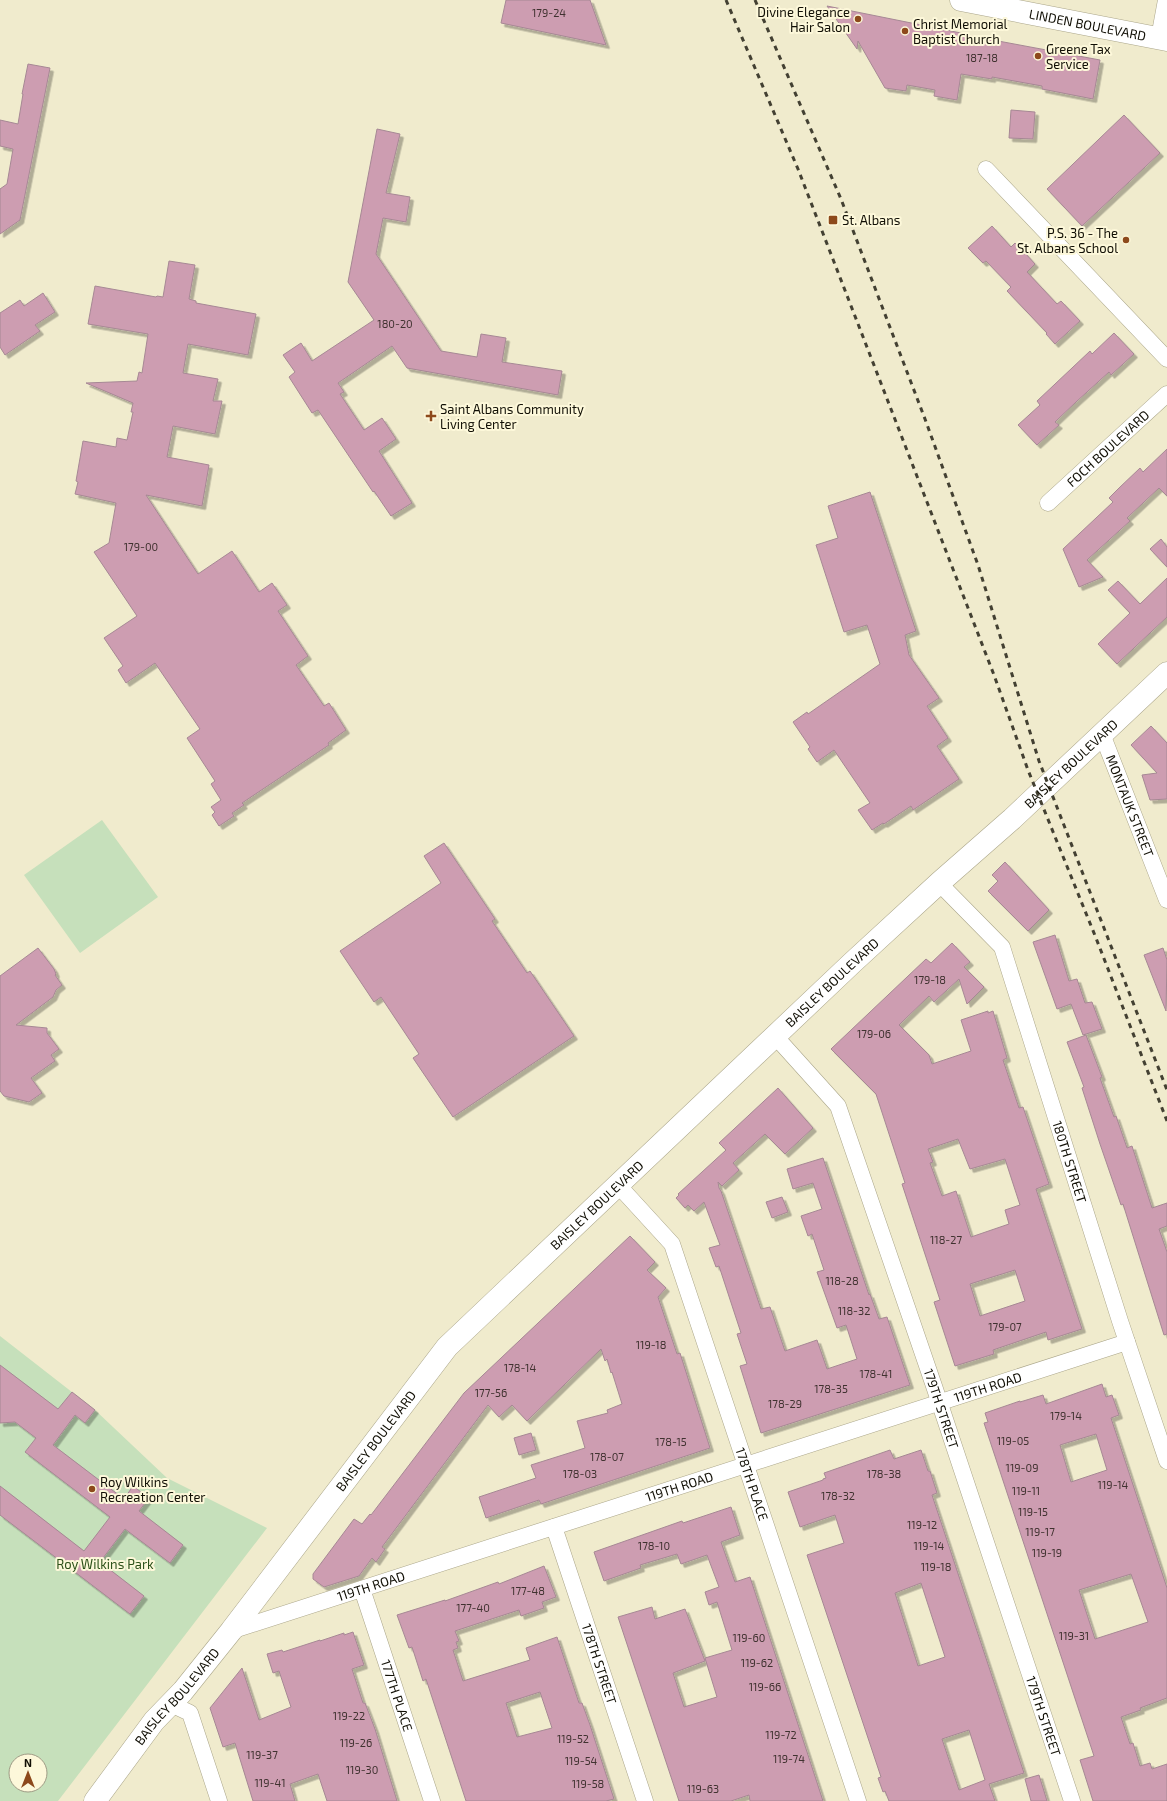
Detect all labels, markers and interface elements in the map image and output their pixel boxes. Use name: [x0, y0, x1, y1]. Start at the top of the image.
place label: Divine Elegance Hair Salon: [757, 4, 850, 35]
street label: LINDEN BOULEVARD: [1028, 5, 1148, 44]
house number: 179-24: [532, 6, 566, 19]
marker: Divine Elegance Hair Salon: [853, 14, 863, 24]
place label: Christ Memorial Baptist Church: [913, 16, 1008, 47]
marker: Christ Memorial Baptist Church: [900, 26, 910, 36]
place label: Greene Tax Service: [1046, 41, 1111, 72]
house number: 187-18: [966, 51, 998, 64]
marker: Greene Tax Service: [1033, 51, 1043, 61]
place label: St. Albans: [842, 212, 900, 228]
marker: St. Albans: [827, 214, 839, 226]
place label: P.S. 36 - The St. Albans School: [1017, 225, 1118, 256]
marker: P.S. 36 - The St. Albans School: [1121, 235, 1131, 245]
house number: 180-20: [377, 317, 413, 330]
place label: Saint Albans Community Living Center: [440, 401, 584, 432]
street label: FOCH BOULEVARD: [1063, 406, 1152, 490]
marker: Saint Albans Community Living Center: [425, 410, 437, 422]
house number: 179-00: [124, 540, 158, 553]
street label: BAISLEY BOULEVARD: [1021, 716, 1121, 811]
street label: MONTAUK STREET: [1103, 752, 1157, 859]
street label: BAISLEY BOULEVARD: [782, 935, 882, 1030]
house number: 179-18: [914, 973, 946, 986]
house number: 179-06: [857, 1027, 891, 1040]
street label: 180TH STREET: [1049, 1119, 1090, 1205]
street label: BAISLEY BOULEVARD: [547, 1157, 647, 1253]
house number: 118-27: [930, 1233, 962, 1246]
house number: 118-28: [825, 1274, 859, 1287]
house number: 118-32: [838, 1304, 870, 1317]
house number: 179-07: [988, 1320, 1022, 1333]
house number: 119-18: [636, 1338, 666, 1351]
house number: 178-14: [504, 1361, 536, 1374]
street label: 179TH STREET: [921, 1366, 962, 1451]
house number: 178-41: [860, 1367, 892, 1380]
street label: 119TH ROAD: [952, 1369, 1024, 1405]
house number: 178-35: [814, 1382, 848, 1395]
house number: 177-56: [475, 1386, 507, 1399]
street label: BAISLEY BOULEVARD: [332, 1387, 419, 1494]
house number: 178-29: [768, 1397, 802, 1410]
house number: 179-14: [1050, 1409, 1082, 1422]
house number: 119-05: [997, 1434, 1029, 1447]
house number: 178-15: [655, 1435, 687, 1448]
street label: 178TH PLACE: [733, 1445, 772, 1523]
house number: 178-07: [590, 1450, 624, 1463]
house number: 119-09: [1006, 1461, 1038, 1474]
house number: 178-03: [563, 1467, 597, 1480]
house number: 178-38: [867, 1467, 901, 1480]
street label: 119TH ROAD: [643, 1468, 715, 1505]
place label: Roy Wilkins Recreation Center: [100, 1474, 206, 1505]
house number: 119-14: [1098, 1478, 1129, 1491]
marker: Roy Wilkins Recreation Center: [87, 1484, 97, 1494]
house number: 119-11: [1012, 1484, 1040, 1497]
house number: 178-32: [821, 1489, 855, 1502]
house number: 119-15: [1018, 1505, 1048, 1518]
house number: 119-12: [907, 1518, 937, 1531]
house number: 119-17: [1025, 1525, 1055, 1538]
house number: 178-10: [638, 1539, 670, 1552]
house number: 119-14: [914, 1539, 945, 1552]
house number: 119-19: [1032, 1546, 1062, 1559]
park label: Roy Wilkins Park: [56, 1556, 154, 1572]
house number: 119-18: [921, 1560, 951, 1573]
street label: 119TH ROAD: [335, 1567, 407, 1604]
house number: 177-48: [511, 1584, 545, 1597]
house number: 177-40: [456, 1601, 490, 1614]
street label: 178TH STREET: [579, 1621, 620, 1706]
house number: 119-31: [1059, 1629, 1089, 1642]
house number: 119-60: [733, 1631, 765, 1644]
street label: BAISLEY BOULEVARD: [131, 1645, 222, 1748]
house number: 119-62: [741, 1656, 773, 1669]
street label: 177TH PLACE: [378, 1657, 416, 1733]
street label: 179TH STREET: [1023, 1674, 1065, 1759]
house number: 119-66: [749, 1680, 781, 1693]
house number: 119-22: [333, 1709, 365, 1722]
house number: 119-72: [765, 1728, 797, 1741]
house number: 119-52: [557, 1732, 589, 1745]
house number: 119-26: [340, 1736, 372, 1749]
house number: 119-37: [246, 1748, 278, 1761]
house number: 119-74: [773, 1752, 805, 1765]
north arrow: [8, 1753, 48, 1793]
house number: 119-54: [565, 1754, 598, 1767]
text: N: [24, 1756, 32, 1769]
house number: 119-30: [346, 1763, 378, 1776]
house number: 119-41: [254, 1776, 286, 1789]
house number: 119-58: [572, 1777, 604, 1790]
house number: 119-63: [687, 1782, 719, 1795]

